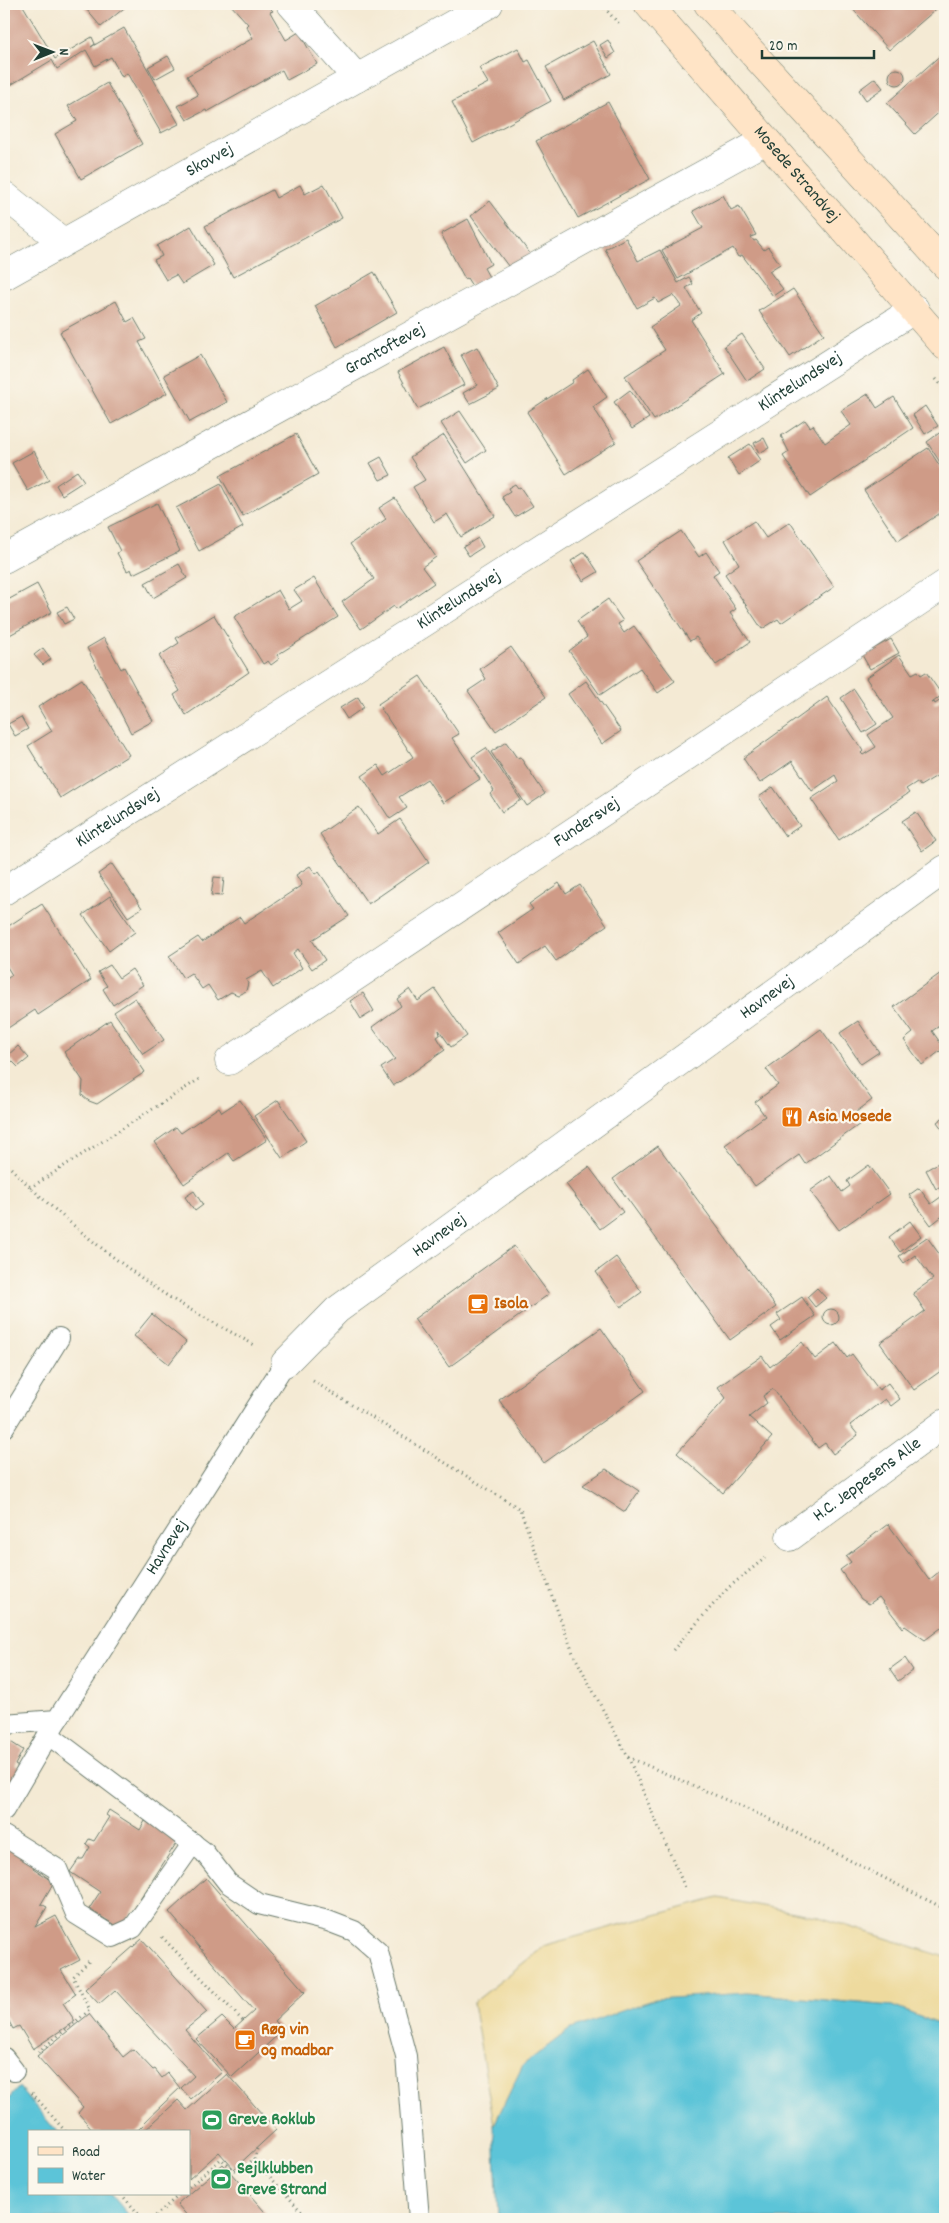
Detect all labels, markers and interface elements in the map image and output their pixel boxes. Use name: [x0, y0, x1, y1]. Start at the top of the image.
north arrow: [28, 28, 78, 78]
scale bar: [762, 28, 874, 60]
text: 20 m: [769, 36, 797, 58]
text: N: [53, 48, 73, 56]
street label: Mosede Strandvej: [747, 121, 845, 229]
street label: Skovvej: [181, 137, 238, 184]
street label: Grantoftevej: [340, 317, 430, 382]
street label: Klintelundsvej: [753, 346, 847, 418]
street label: Klintelundsvej: [412, 564, 506, 636]
street label: Klintelundsvej: [71, 782, 165, 855]
street label: Fundersvej: [549, 791, 625, 854]
street label: Havnevej: [735, 970, 800, 1026]
restaurant icon: Asia Mosede: [780, 1105, 804, 1129]
place label: Asia Mosede: [808, 1105, 892, 1130]
street label: Havnevej: [407, 1207, 472, 1264]
cafe icon: Isola: [466, 1292, 490, 1316]
place label: Isola: [494, 1292, 528, 1317]
street label: H.C. Jeppesens Alle: [808, 1432, 927, 1528]
street label: Havnevej: [140, 1515, 194, 1580]
place label: Røg vin og madbar: [261, 2018, 334, 2064]
cafe icon: Røg vin og madbar: [233, 2028, 257, 2052]
sports icon: Greve Roklub: [200, 2108, 224, 2132]
place label: Greve Roklub: [228, 2108, 315, 2133]
legend: [28, 2130, 190, 2196]
text: Road: [72, 2142, 100, 2164]
place label: Sejlklubben Greve Strand: [237, 2157, 327, 2203]
text: Water: [72, 2166, 106, 2188]
sports icon: Sejlklubben Greve Strand: [209, 2167, 233, 2191]

